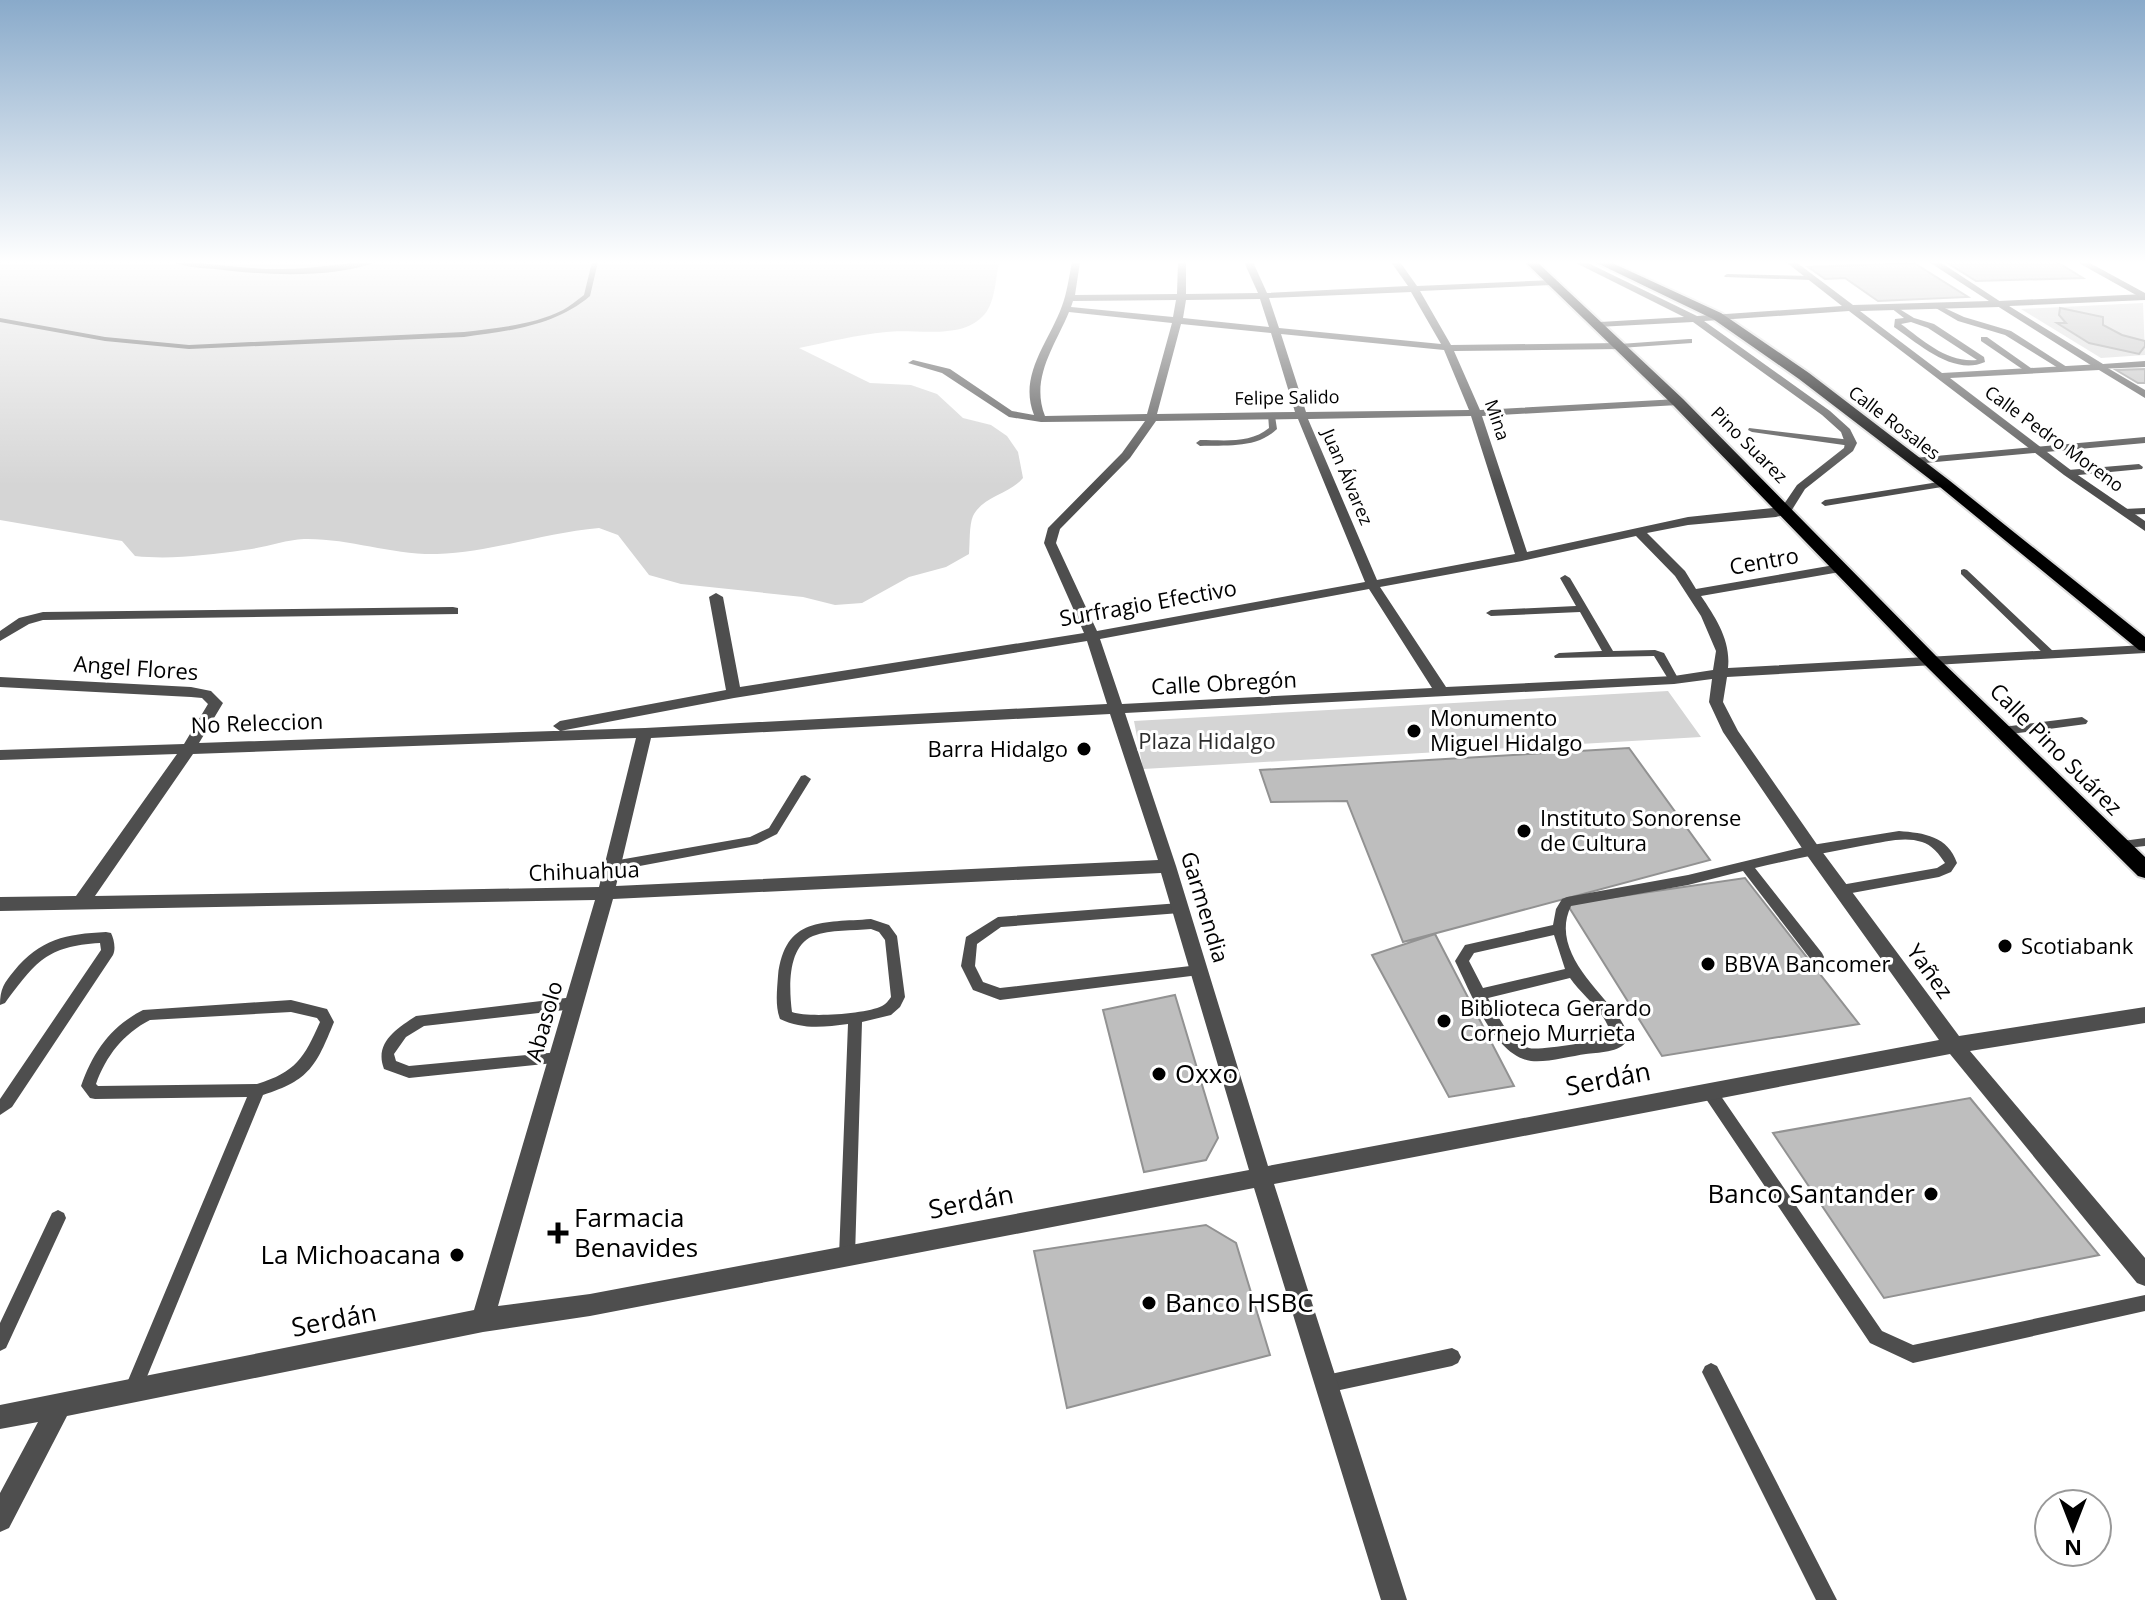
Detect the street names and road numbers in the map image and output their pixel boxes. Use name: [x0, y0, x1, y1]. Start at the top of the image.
street label: Calle Rosales: [1844, 380, 1945, 465]
street label: Calle Pedro Moreno: [1980, 380, 2129, 497]
street label: Felipe Salido: [1234, 384, 1340, 410]
street label: Mina: [1480, 396, 1516, 443]
street label: Pino Suarez: [1706, 401, 1793, 488]
street label: Juan Álvarez: [1316, 423, 1379, 528]
street label: Centro: [1727, 539, 1801, 581]
street label: Surfragio Efectivo: [1057, 572, 1239, 632]
street label: Angel Flores: [73, 648, 199, 686]
street label: Calle Obregón: [1150, 663, 1298, 701]
street label: Calle Pino Suárez: [1984, 675, 2130, 821]
street label: No Releccion: [190, 705, 324, 739]
street label: Garmendia: [1175, 847, 1237, 966]
street label: Chihuahua: [528, 853, 640, 887]
street label: Yañez: [1901, 937, 1961, 1004]
street label: Abasolo: [517, 977, 569, 1064]
street label: Serdán: [1562, 1052, 1653, 1104]
street label: Serdán: [925, 1175, 1016, 1227]
street label: Serdán: [288, 1293, 379, 1345]

